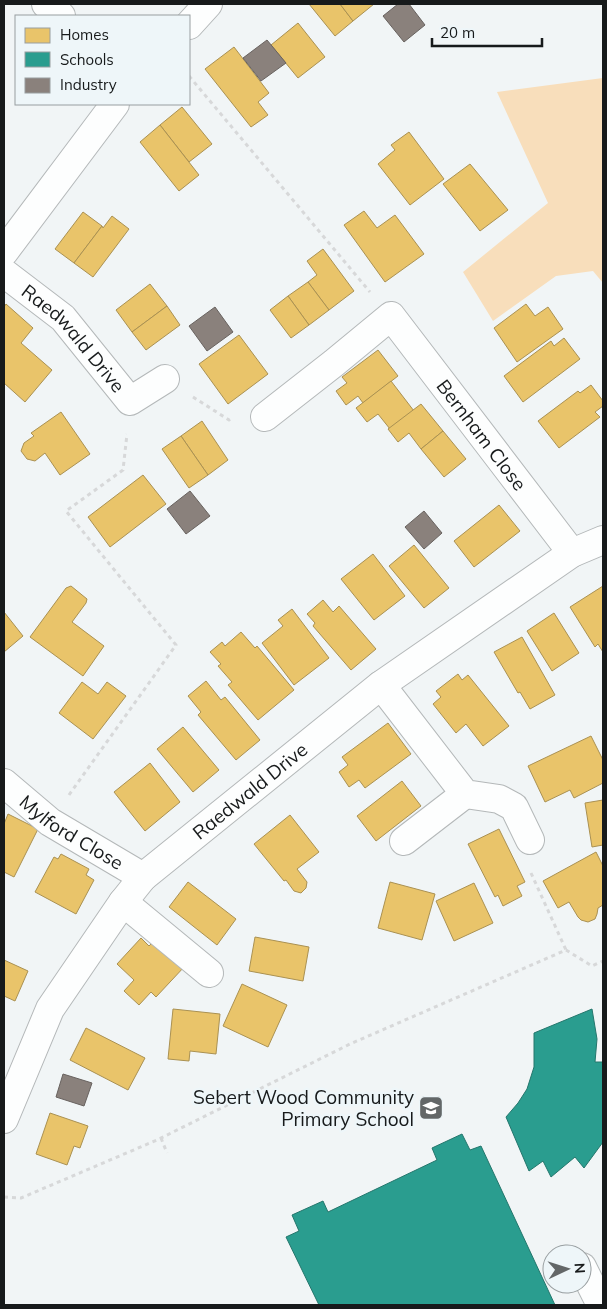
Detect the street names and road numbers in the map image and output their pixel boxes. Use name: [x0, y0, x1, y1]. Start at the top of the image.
street label: Raedwald Drive: [17, 279, 130, 397]
street label: Bernham Close: [432, 374, 532, 495]
street label: Raedwald Drive: [187, 737, 312, 844]
street label: Mylford Close: [15, 790, 128, 875]

